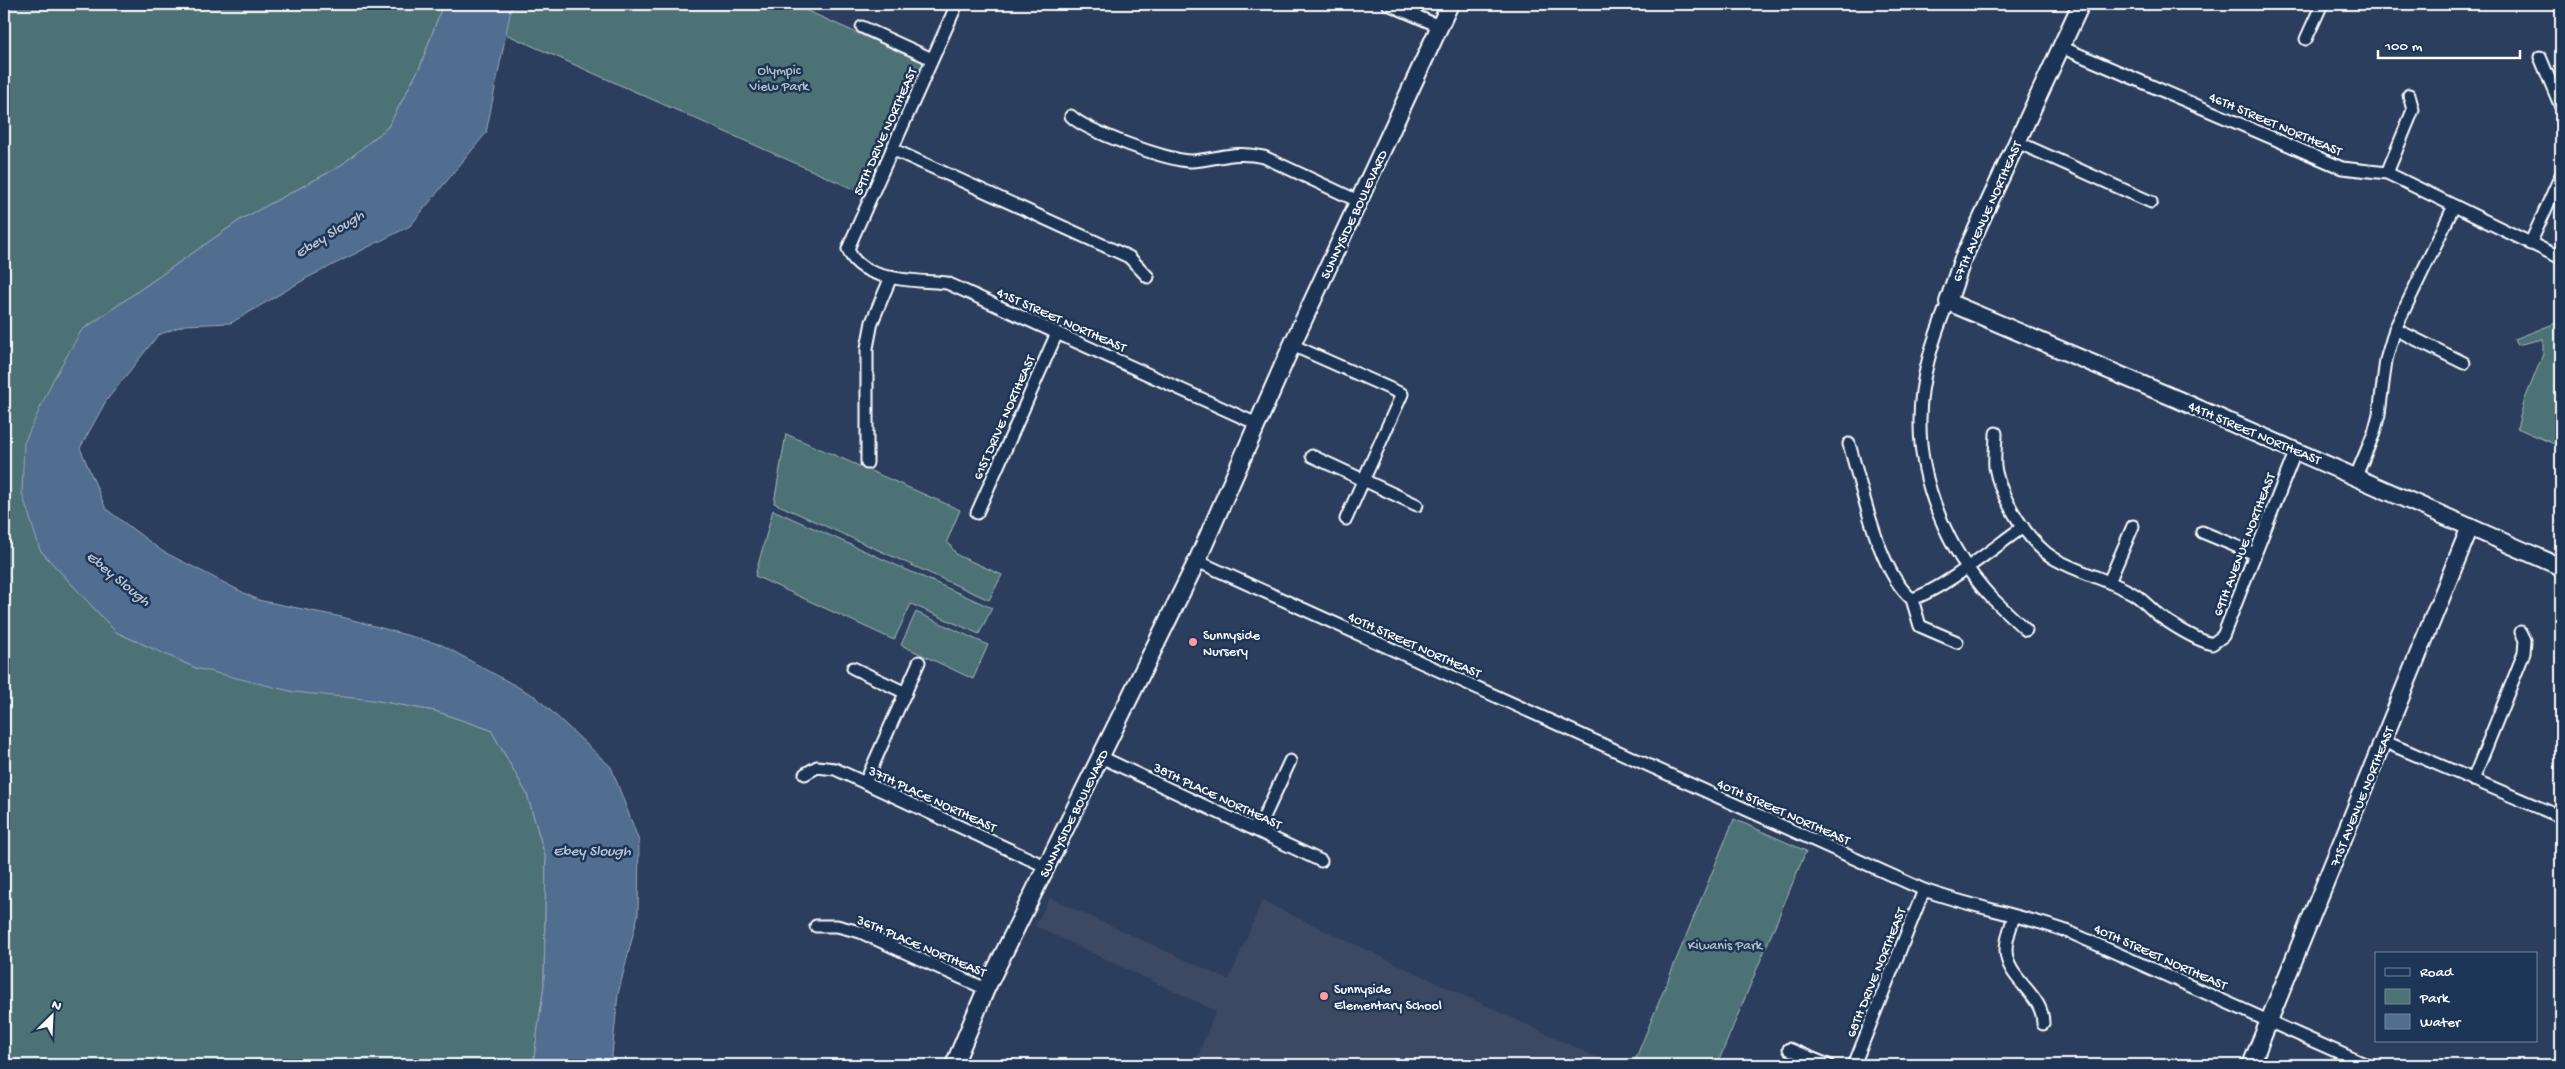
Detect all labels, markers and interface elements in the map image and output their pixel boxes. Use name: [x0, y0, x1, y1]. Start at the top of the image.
scale bar: [2378, 28, 2520, 60]
text: 100 m: [2384, 38, 2423, 56]
park label: Olympic View Park: [749, 63, 810, 96]
street label: 59TH DRIVE NORTHEAST: [850, 65, 922, 198]
street label: 46TH STREET NORTHEAST: [2206, 90, 2345, 161]
street label: 67TH AVENUE NORTHEAST: [1950, 138, 2027, 285]
street label: SUNNYSIDE BOULEVARD: [1318, 147, 1393, 282]
water label: Ebey Slough: [292, 206, 369, 263]
street label: 41ST STREET NORTHEAST: [994, 285, 1129, 358]
street label: 61ST DRIVE NORTHEAST: [970, 352, 1041, 483]
street label: 44TH STREET NORTHEAST: [2185, 399, 2323, 470]
street label: 69TH AVENUE NORTHEAST: [2210, 470, 2281, 619]
water label: Ebey Slough: [82, 548, 154, 612]
street label: 40TH STREET NORTHEAST: [1345, 609, 1484, 684]
place label: Sunnyside Nursery: [1203, 628, 1261, 661]
marker: Sunnyside Nursery: [1187, 636, 1199, 648]
street label: 71ST AVENUE NORTHEAST: [2327, 724, 2399, 870]
street label: SUNNYSIDE BOULEVARD: [1037, 746, 1114, 881]
street label: 38TH PLACE NORTHEAST: [1149, 760, 1284, 835]
street label: 37TH PLACE NORTHEAST: [864, 763, 999, 838]
street label: 40TH STREET NORTHEAST: [1714, 776, 1853, 851]
water label: Ebey Slough: [553, 843, 632, 861]
street label: 68TH DRIVE NORTHEAST: [1844, 905, 1911, 1040]
street label: 36TH PLACE NORTHEAST: [853, 912, 989, 983]
street label: 40TH STREET NORTHEAST: [2091, 921, 2230, 996]
park label: Kiwanis Park: [1688, 938, 1764, 955]
legend: [2375, 952, 2538, 1042]
text: Road: [2420, 964, 2454, 982]
place label: Sunnyside Elementary School: [1334, 982, 1442, 1015]
marker: Sunnyside Elementary School: [1318, 990, 1330, 1002]
text: Park: [2419, 990, 2450, 1008]
north arrow: [28, 992, 78, 1042]
text: N: [49, 997, 64, 1016]
text: Water: [2420, 1014, 2462, 1032]

